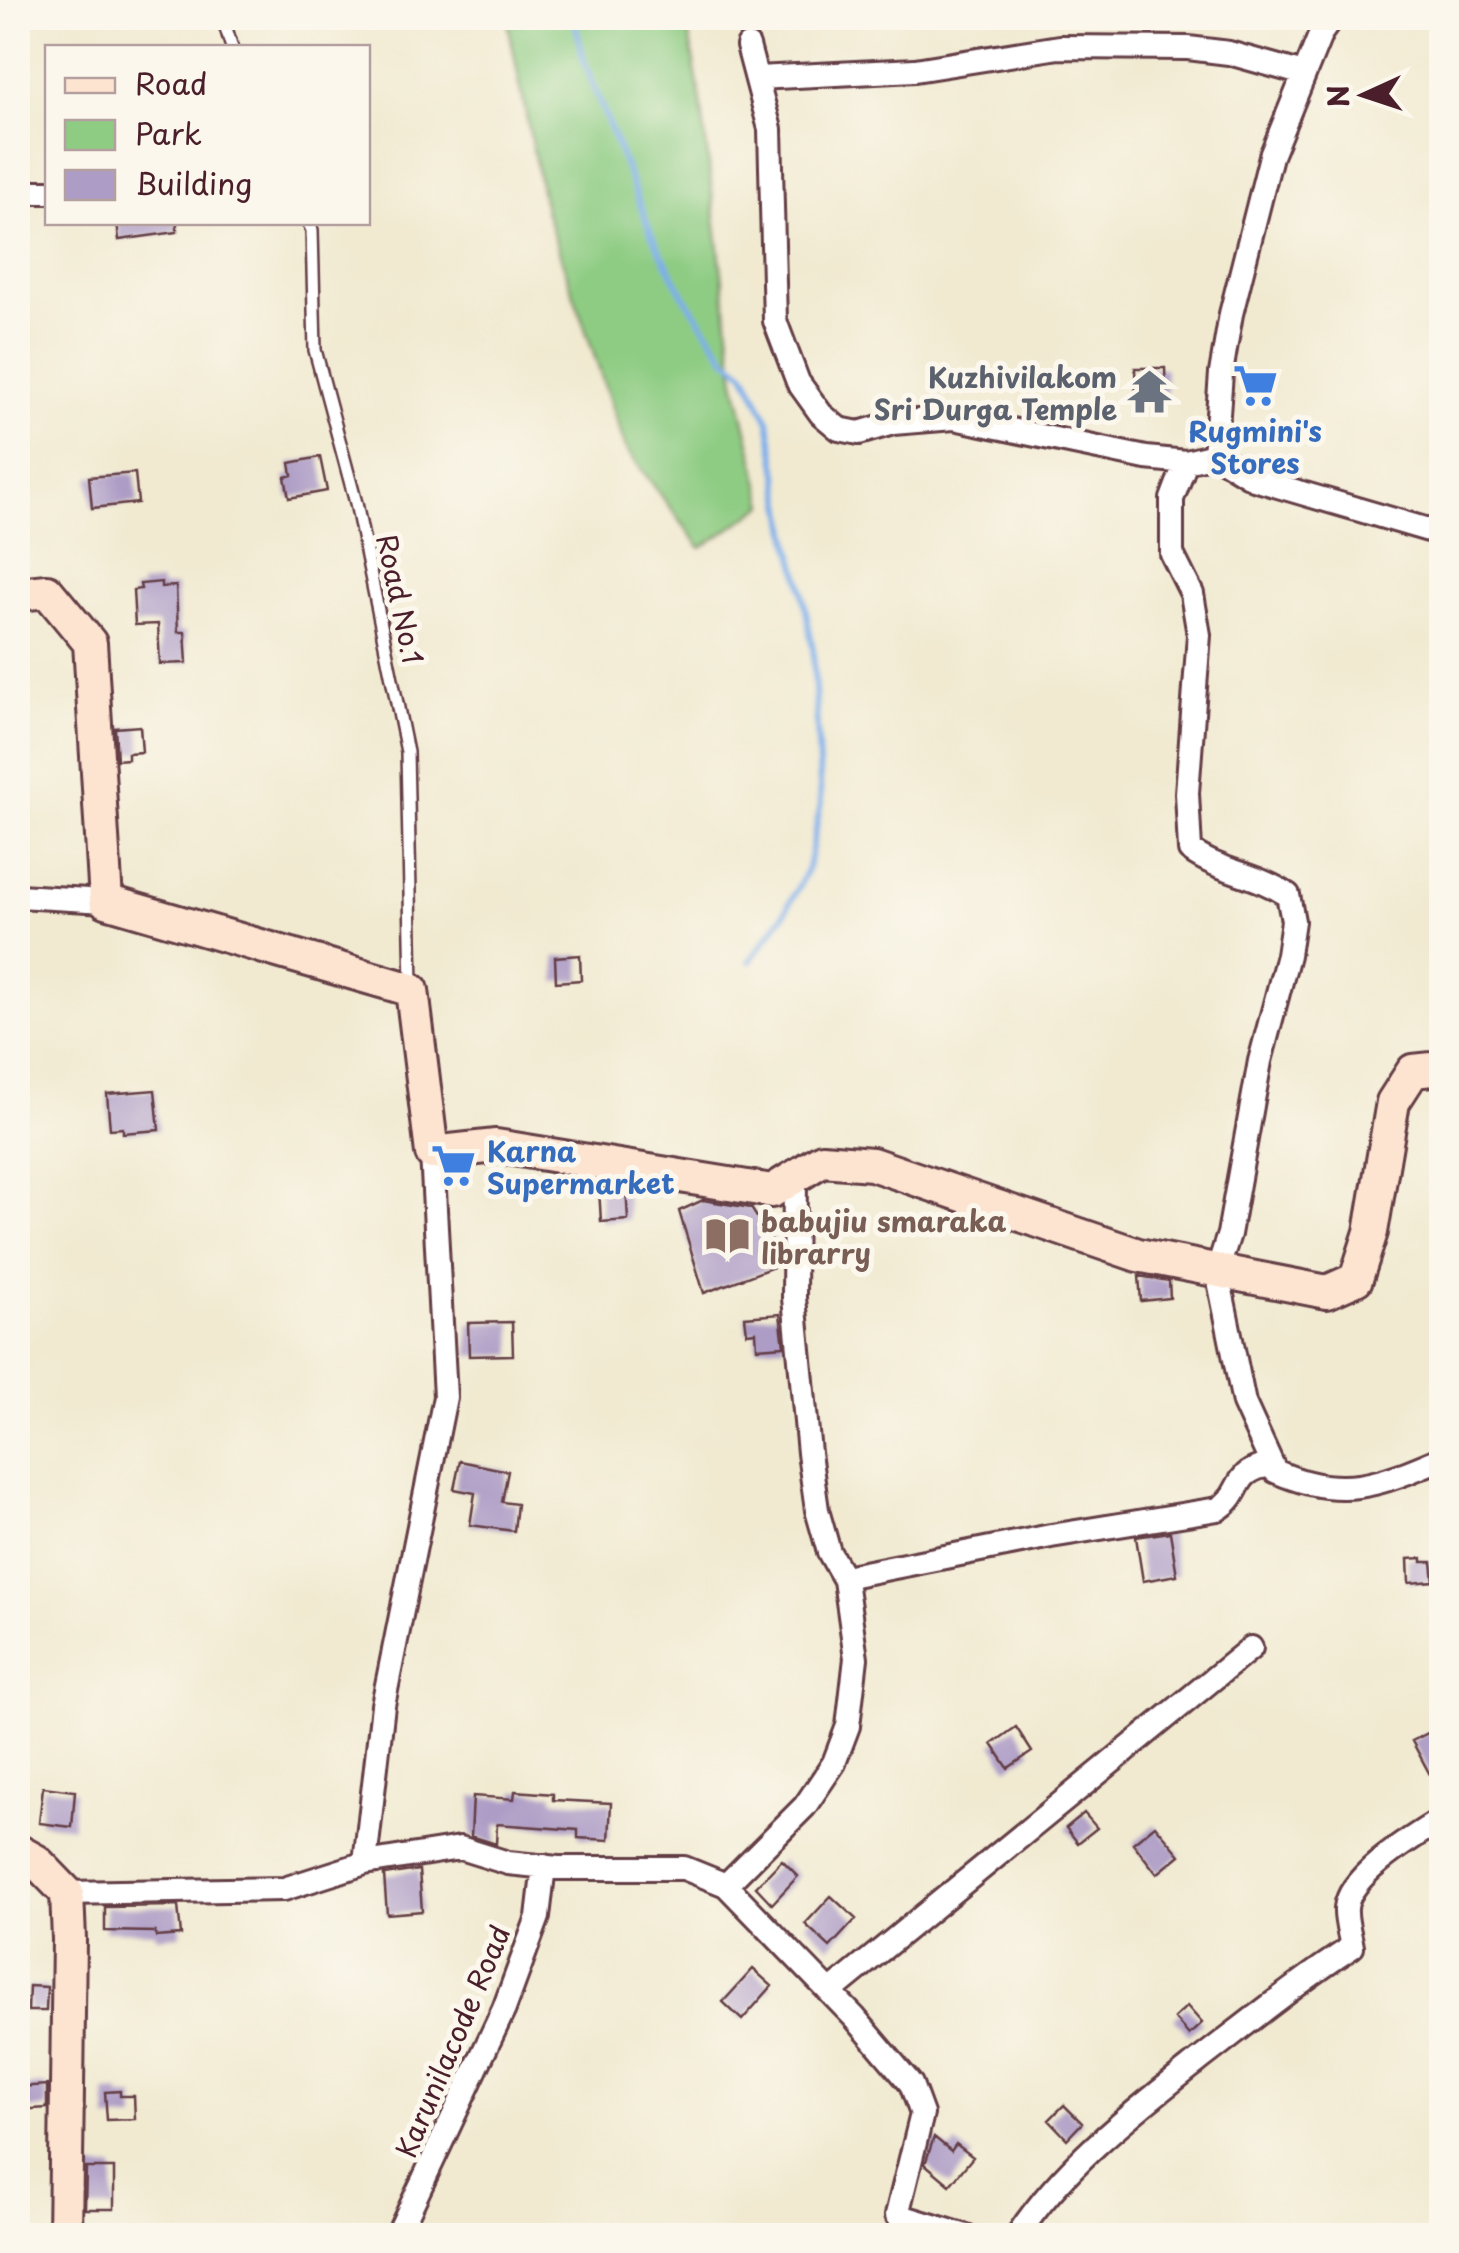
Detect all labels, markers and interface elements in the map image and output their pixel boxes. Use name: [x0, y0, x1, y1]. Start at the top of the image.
legend: [45, 45, 370, 225]
north arrow: [1314, 45, 1414, 145]
text: Road: [135, 60, 208, 105]
text: N: [1315, 84, 1360, 109]
text: Park: [135, 110, 202, 155]
text: Building: [135, 160, 252, 205]
place label: Kuzhivilakom Sri Durga Temple: [874, 355, 1117, 430]
supermarket icon: Rugmini's Stores: [1231, 361, 1279, 409]
temple icon: Kuzhivilakom Sri Durga Temple: [1126, 368, 1174, 416]
place label: Rugmini's Stores: [1188, 409, 1322, 484]
street label: Road No.1: [366, 530, 436, 668]
place label: Karna Supermarket: [487, 1129, 675, 1204]
supermarket icon: Karna Supermarket: [430, 1142, 478, 1190]
place label: babujiu smaraka librarry: [761, 1199, 1007, 1274]
library icon: babujiu smaraka librarry: [704, 1212, 752, 1260]
street label: Karunilacode Road: [384, 1918, 520, 2164]

